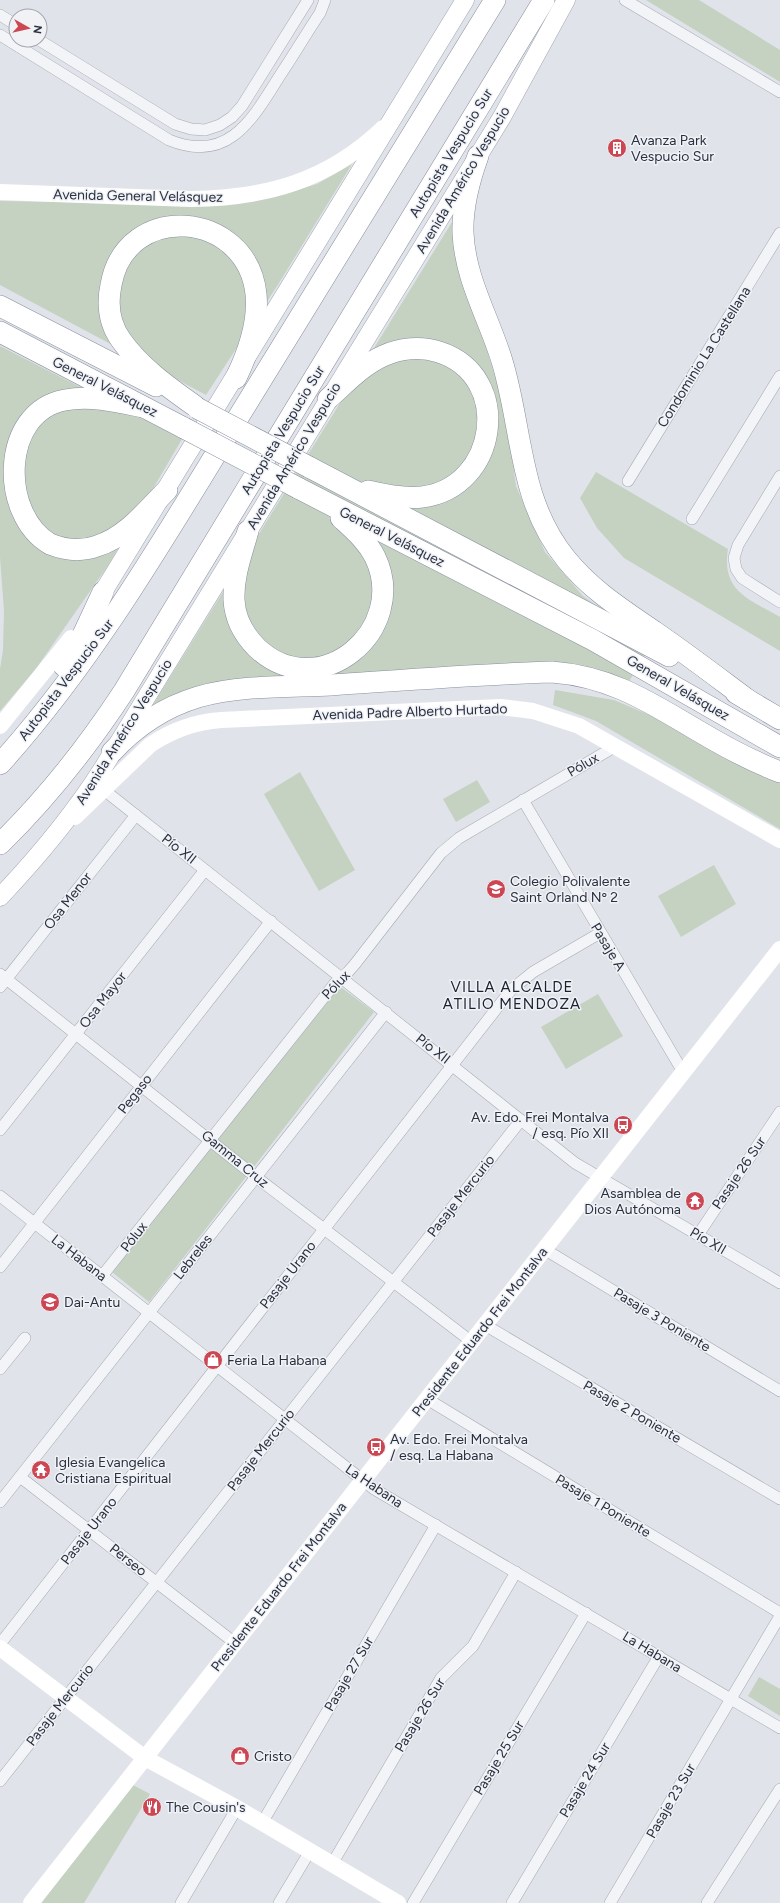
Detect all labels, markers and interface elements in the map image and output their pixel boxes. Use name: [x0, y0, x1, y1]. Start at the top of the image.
north arrow: [8, 8, 48, 48]
text: N: [30, 24, 44, 34]
street label: Autopista Vespucio Sur: [406, 85, 496, 221]
street label: Avenida Américo Vespucio: [412, 103, 514, 257]
place label: Avanza Park Vespucio Sur: [631, 132, 714, 165]
building icon: Avanza Park Vespucio Sur: [606, 137, 628, 159]
street label: Avenida General Velásquez: [53, 186, 223, 206]
street label: Condominio La Castellana: [654, 283, 754, 431]
street label: General Velásquez: [49, 353, 161, 421]
street label: Autopista Vespucio Sur: [238, 362, 328, 498]
street label: Avenida Américo Vespucio: [243, 379, 345, 533]
street label: General Velásquez: [336, 503, 448, 571]
street label: Autopista Vespucio Sur: [15, 616, 117, 744]
street label: General Velásquez: [623, 652, 733, 724]
street label: Avenida Américo Vespucio: [72, 656, 176, 808]
street label: Avenida Padre Alberto Hurtado: [312, 700, 508, 724]
street label: Pólux: [564, 749, 602, 781]
street label: Pío XII: [158, 830, 200, 868]
street label: Osa Menor: [40, 869, 96, 933]
place label: Colegio Polivalente Saint Orland Nº 2: [510, 873, 630, 906]
school or university icon: Colegio Polivalente Saint Orland Nº 2: [485, 878, 507, 900]
street label: Pasaje A: [587, 920, 629, 975]
street label: Pólux: [318, 967, 354, 1003]
street label: Osa Mayor: [76, 968, 130, 1032]
district label: VILLA ALCALDE ATILIO MENDOZA: [443, 978, 581, 1013]
street label: Pío XII: [412, 1030, 454, 1068]
street label: Pegaso: [114, 1071, 156, 1117]
place label: Av. Edo. Frei Montalva / esq. Pío XII: [471, 1109, 609, 1142]
bus stop icon: Av. Edo. Frei Montalva / esq. Pío XII: [612, 1114, 634, 1136]
street label: Gamma Cruz: [198, 1127, 272, 1191]
street label: Pasaje 26 Sur: [708, 1133, 770, 1213]
street label: Pasaje Mercurio: [424, 1152, 498, 1240]
place label: Asamblea de Dios Autónoma: [584, 1185, 681, 1218]
temple icon: Asamblea de Dios Autónoma: [684, 1190, 706, 1212]
street label: Pólux: [117, 1218, 151, 1255]
street label: Pío XII: [687, 1224, 729, 1258]
street label: La Habana: [48, 1231, 110, 1285]
street label: Lebreles: [170, 1231, 216, 1283]
street label: Pasaje Urano: [256, 1238, 320, 1312]
street label: Presidente Eduardo Frei Montalva: [409, 1244, 551, 1420]
street label: Pasaje 3 Poniente: [610, 1284, 714, 1356]
school or university icon: Dai-Antu: [39, 1291, 61, 1313]
place label: Dai-Antu: [64, 1294, 120, 1311]
shop icon: Feria La Habana: [202, 1349, 224, 1371]
place label: Feria La Habana: [227, 1352, 327, 1369]
street label: Pasaje 2 Poniente: [580, 1377, 684, 1447]
street label: Pasaje Mercurio: [224, 1406, 298, 1494]
place label: Av. Edo. Frei Montalva / esq. La Habana: [390, 1431, 528, 1464]
bus stop icon: Av. Edo. Frei Montalva / esq. La Habana: [365, 1436, 387, 1458]
place label: Iglesia Evangelica Cristiana Espiritual: [55, 1454, 171, 1487]
temple icon: Iglesia Evangelica Cristiana Espiritual: [30, 1459, 52, 1481]
street label: La Habana: [342, 1461, 406, 1511]
street label: Pasaje 1 Poniente: [552, 1471, 654, 1541]
street label: Pasaje Urano: [57, 1494, 121, 1568]
street label: Presidente Eduardo Frei Montalva: [208, 1499, 350, 1675]
street label: Perseo: [106, 1540, 150, 1580]
street label: La Habana: [619, 1628, 685, 1676]
street label: Pasaje 27 Sur: [321, 1633, 377, 1714]
street label: Pasaje Mercurio: [23, 1661, 97, 1749]
street label: Pasaje 26 Sur: [391, 1674, 449, 1755]
street label: Pasaje 25 Sur: [470, 1717, 528, 1798]
street label: Pasaje 24 Sur: [556, 1739, 614, 1821]
shop icon: Cristo: [229, 1745, 251, 1767]
place label: Cristo: [254, 1748, 292, 1765]
street label: Pasaje 23 Sur: [643, 1760, 699, 1841]
restaurant icon: The Cousin's: [141, 1796, 163, 1818]
place label: The Cousin's: [166, 1799, 246, 1816]

